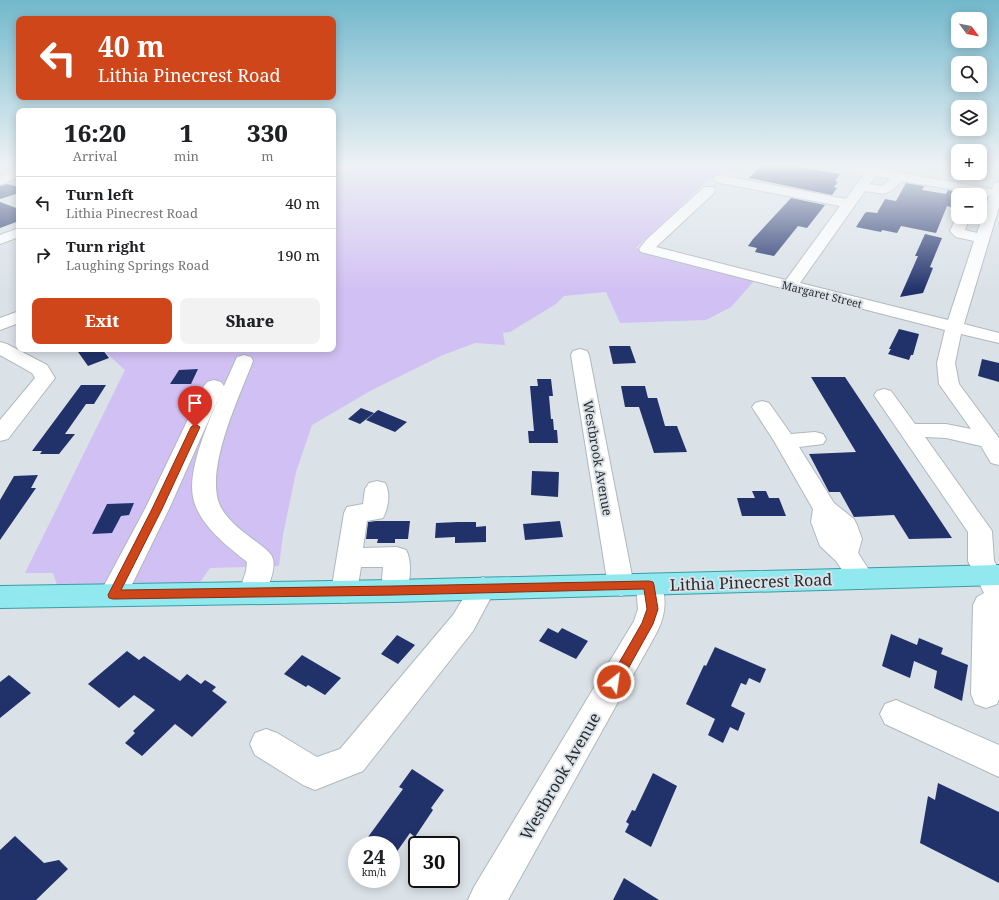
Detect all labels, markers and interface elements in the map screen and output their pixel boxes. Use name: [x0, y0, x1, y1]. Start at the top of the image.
north arrow: [951, 12, 987, 48]
map controls: [951, 12, 987, 224]
text: 40 m: [98, 27, 165, 65]
icon: left: [32, 32, 84, 84]
button: search: [951, 56, 987, 92]
text: Lithia Pinecrest Road: [98, 63, 281, 87]
button: layers: [951, 100, 987, 136]
text: 16:20: [64, 116, 126, 149]
text: 1: [180, 116, 193, 149]
text: 330: [247, 116, 288, 149]
button: +: [951, 144, 987, 180]
text: Arrival: [73, 147, 117, 165]
text: min: [174, 147, 199, 165]
text: m: [261, 147, 274, 165]
text: Turn left: [66, 184, 134, 204]
button: −: [951, 188, 987, 224]
icon: left: [32, 192, 54, 214]
text: 40 m: [285, 193, 320, 213]
text: Lithia Pinecrest Road: [66, 204, 198, 222]
text: Turn right: [66, 236, 145, 256]
icon: right: [32, 244, 54, 266]
text: 190 m: [277, 245, 320, 265]
text: Laughing Springs Road: [66, 256, 209, 274]
street label: Margaret Street: [780, 277, 864, 311]
button: Exit: [32, 298, 172, 344]
button: Share: [180, 298, 320, 344]
pin: [178, 386, 212, 427]
icon: arrive: [184, 392, 206, 414]
street label: Westbrook Avenue: [579, 399, 617, 517]
street label: Lithia Pinecrest Road: [669, 568, 833, 596]
position arrow: [593, 661, 635, 703]
street label: Westbrook Avenue: [515, 708, 605, 844]
speed limit sign: 30: [408, 836, 460, 888]
text: 24: [363, 843, 385, 870]
text: km/h: [362, 865, 386, 879]

